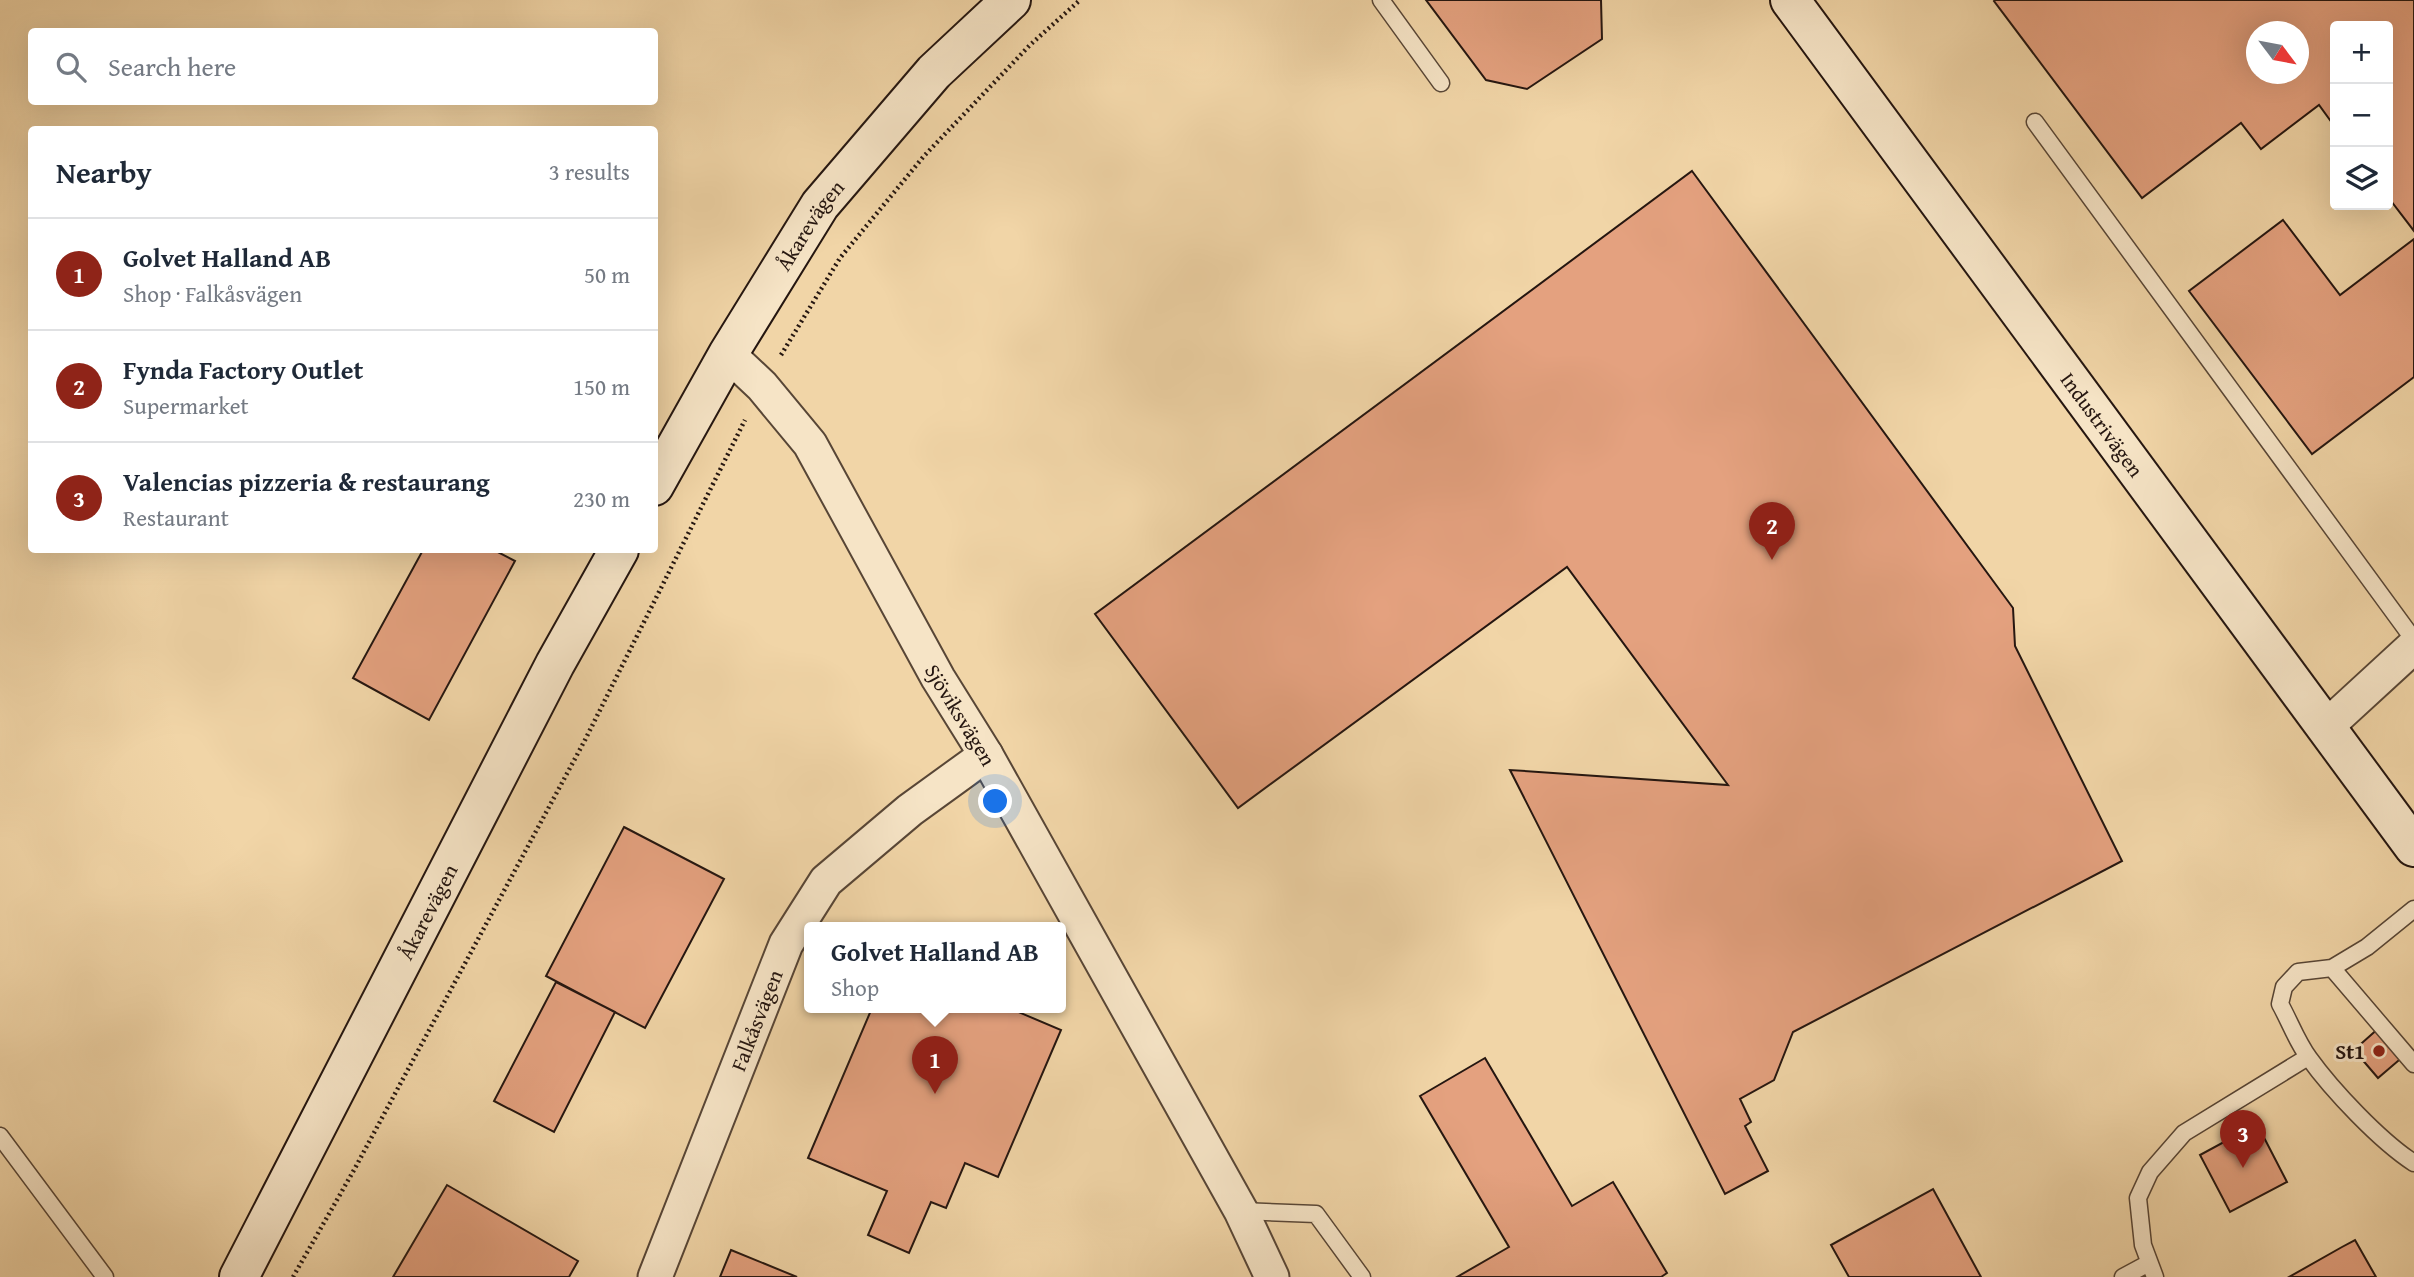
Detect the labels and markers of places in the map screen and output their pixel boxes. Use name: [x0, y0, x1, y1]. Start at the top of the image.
pin: 2: [1749, 502, 1795, 560]
pin: 1: [912, 1036, 958, 1094]
place label: St1: [2335, 1036, 2365, 1067]
marker: St1: [2371, 1043, 2387, 1059]
pin: 3: [2220, 1110, 2266, 1168]

